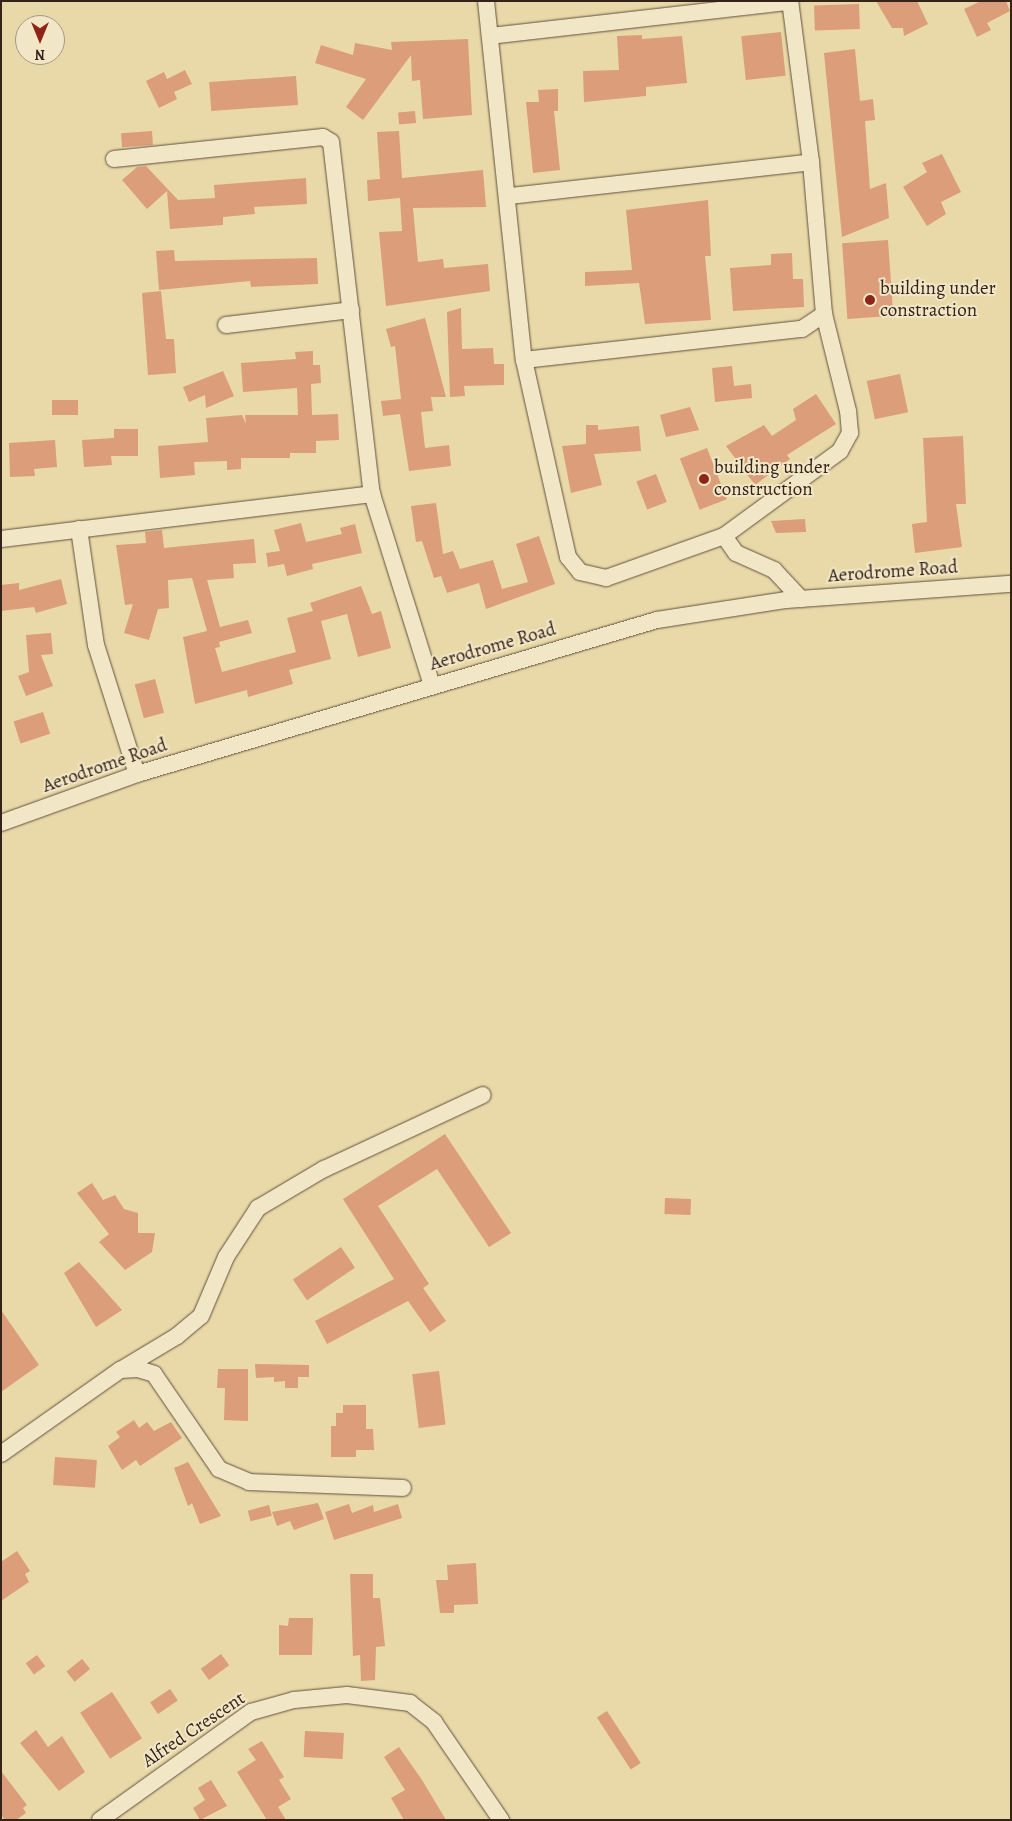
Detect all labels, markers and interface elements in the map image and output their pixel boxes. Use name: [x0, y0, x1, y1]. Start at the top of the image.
north arrow: [15, 15, 65, 65]
text: N: [35, 45, 45, 64]
place label: building under constraction: [880, 278, 996, 322]
marker: building under constraction: [864, 294, 876, 306]
place label: building under construction: [714, 457, 830, 501]
marker: building under construction: [698, 473, 710, 485]
street label: Aerodrome Road: [827, 556, 959, 588]
street label: Aerodrome Road: [427, 618, 559, 676]
street label: Aerodrome Road: [40, 734, 170, 798]
street label: Alfred Crescent: [138, 1687, 250, 1773]

